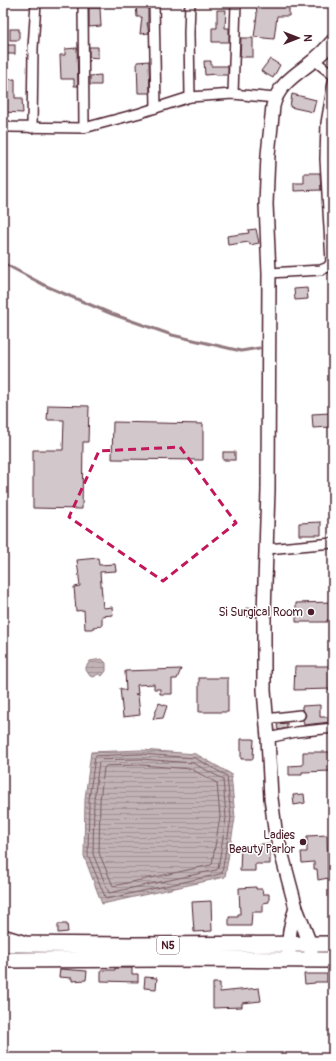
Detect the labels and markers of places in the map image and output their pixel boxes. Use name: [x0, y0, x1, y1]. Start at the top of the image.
place label: Si Surgical Room: [219, 605, 303, 620]
marker: Si Surgical Room: [306, 607, 316, 617]
place label: Ladies Beauty Parlor: [229, 828, 296, 857]
marker: Ladies Beauty Parlor: [298, 837, 308, 847]

